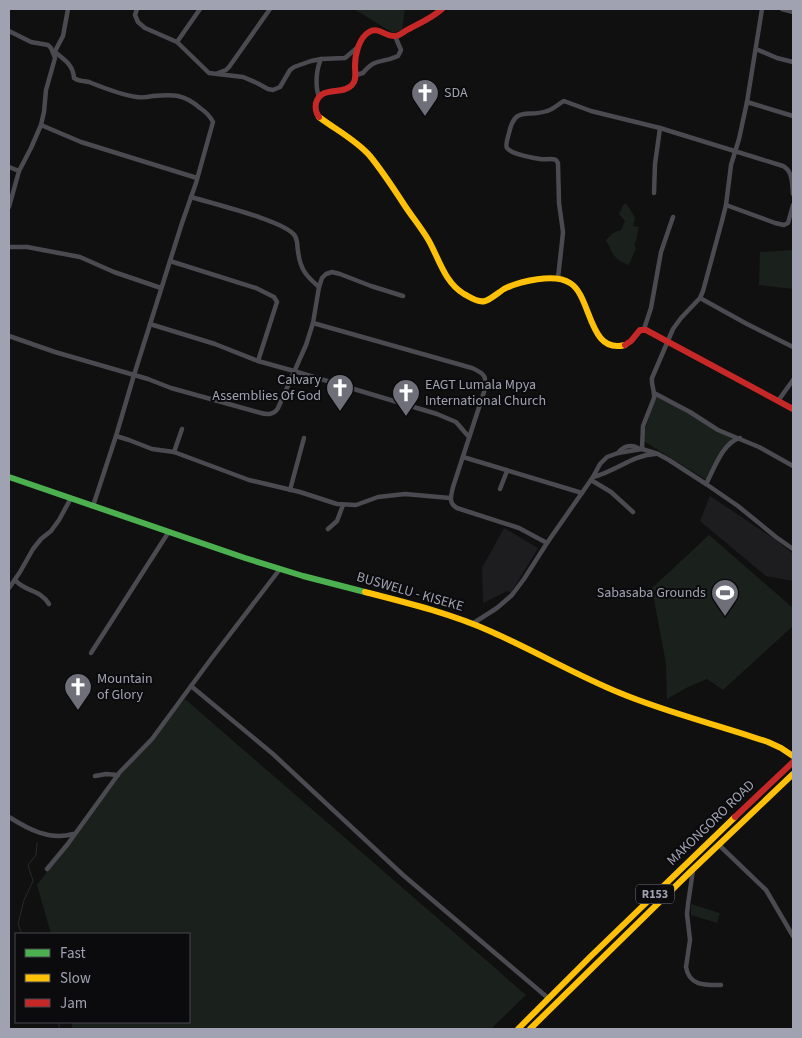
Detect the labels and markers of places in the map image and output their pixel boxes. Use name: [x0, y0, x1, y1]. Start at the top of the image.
church icon: SDA: [410, 78, 440, 117]
place label: SDA: [444, 83, 468, 103]
place label: Calvary Assemblies Of God: [212, 370, 321, 406]
church icon: Calvary Assemblies Of God: [325, 373, 355, 412]
place label: EAGT Lumala Mpya International Church: [425, 375, 546, 411]
church icon: EAGT Lumala Mpya International Church: [391, 378, 421, 417]
sports icon: Sabasaba Grounds: [710, 578, 740, 617]
place label: Sabasaba Grounds: [597, 583, 706, 603]
place label: Mountain of Glory: [97, 669, 153, 705]
church icon: Mountain of Glory: [63, 672, 93, 711]

